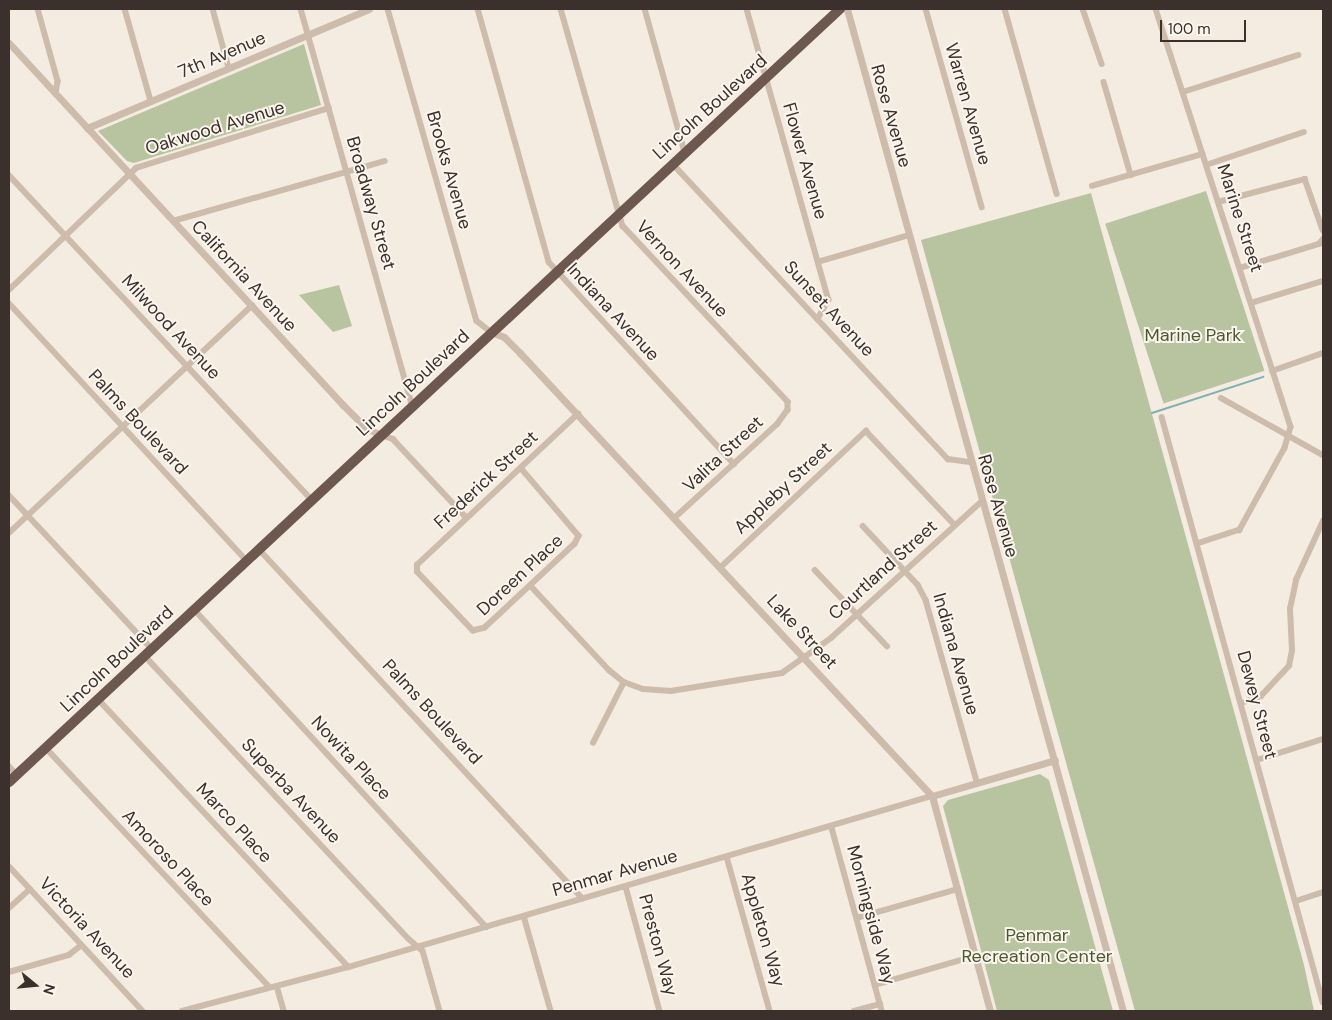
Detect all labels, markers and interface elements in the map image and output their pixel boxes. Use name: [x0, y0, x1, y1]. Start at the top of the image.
scale bar: [1162, 10, 1248, 42]
text: 100 m: [1168, 19, 1211, 39]
street label: 7th Avenue: [175, 27, 269, 83]
street label: Warren Avenue: [940, 41, 996, 167]
street label: Lincoln Boulevard: [648, 50, 772, 164]
street label: Rose Avenue: [866, 62, 916, 170]
street label: Oakwood Avenue: [143, 97, 287, 159]
street label: Flower Avenue: [778, 100, 832, 222]
street label: Brooks Avenue: [422, 108, 476, 232]
street label: Broadway Street: [342, 134, 400, 272]
street label: Marine Street: [1212, 161, 1268, 275]
street label: California Avenue: [187, 216, 301, 336]
street label: Vernon Avenue: [631, 216, 733, 322]
street label: Sunset Avenue: [779, 257, 879, 361]
street label: Indiana Avenue: [562, 259, 664, 365]
street label: Milwood Avenue: [117, 270, 225, 384]
park label: Marine Park: [1145, 324, 1241, 346]
street label: Lincoln Boulevard: [352, 325, 474, 441]
street label: Palms Boulevard: [84, 365, 192, 479]
street label: Valita Street: [678, 411, 768, 497]
street label: Frederick Street: [430, 426, 542, 534]
street label: Appleby Street: [730, 437, 836, 539]
street label: Rose Avenue: [973, 452, 1023, 560]
street label: Courtland Street: [824, 516, 942, 624]
street label: Doreen Place: [473, 530, 567, 620]
street label: Lake Street: [762, 590, 842, 674]
street label: Indiana Avenue: [928, 590, 984, 718]
street label: Lincoln Boulevard: [56, 601, 178, 717]
street label: Dewey Street: [1232, 648, 1282, 762]
street label: Palms Boulevard: [378, 655, 486, 769]
street label: Nowita Place: [307, 711, 395, 805]
street label: Superba Avenue: [237, 734, 345, 848]
street label: Marco Place: [191, 778, 277, 868]
street label: Amoroso Place: [118, 805, 218, 911]
street label: Morningside Way: [842, 843, 900, 987]
street label: Penmar Avenue: [550, 845, 680, 901]
street label: Appleton Way: [736, 871, 790, 989]
street label: Victoria Avenue: [35, 873, 139, 983]
street label: Preston Way: [634, 892, 682, 998]
park label: Penmar Recreation Center: [961, 925, 1113, 968]
north arrow: [10, 960, 60, 1010]
text: N: [39, 982, 59, 997]

